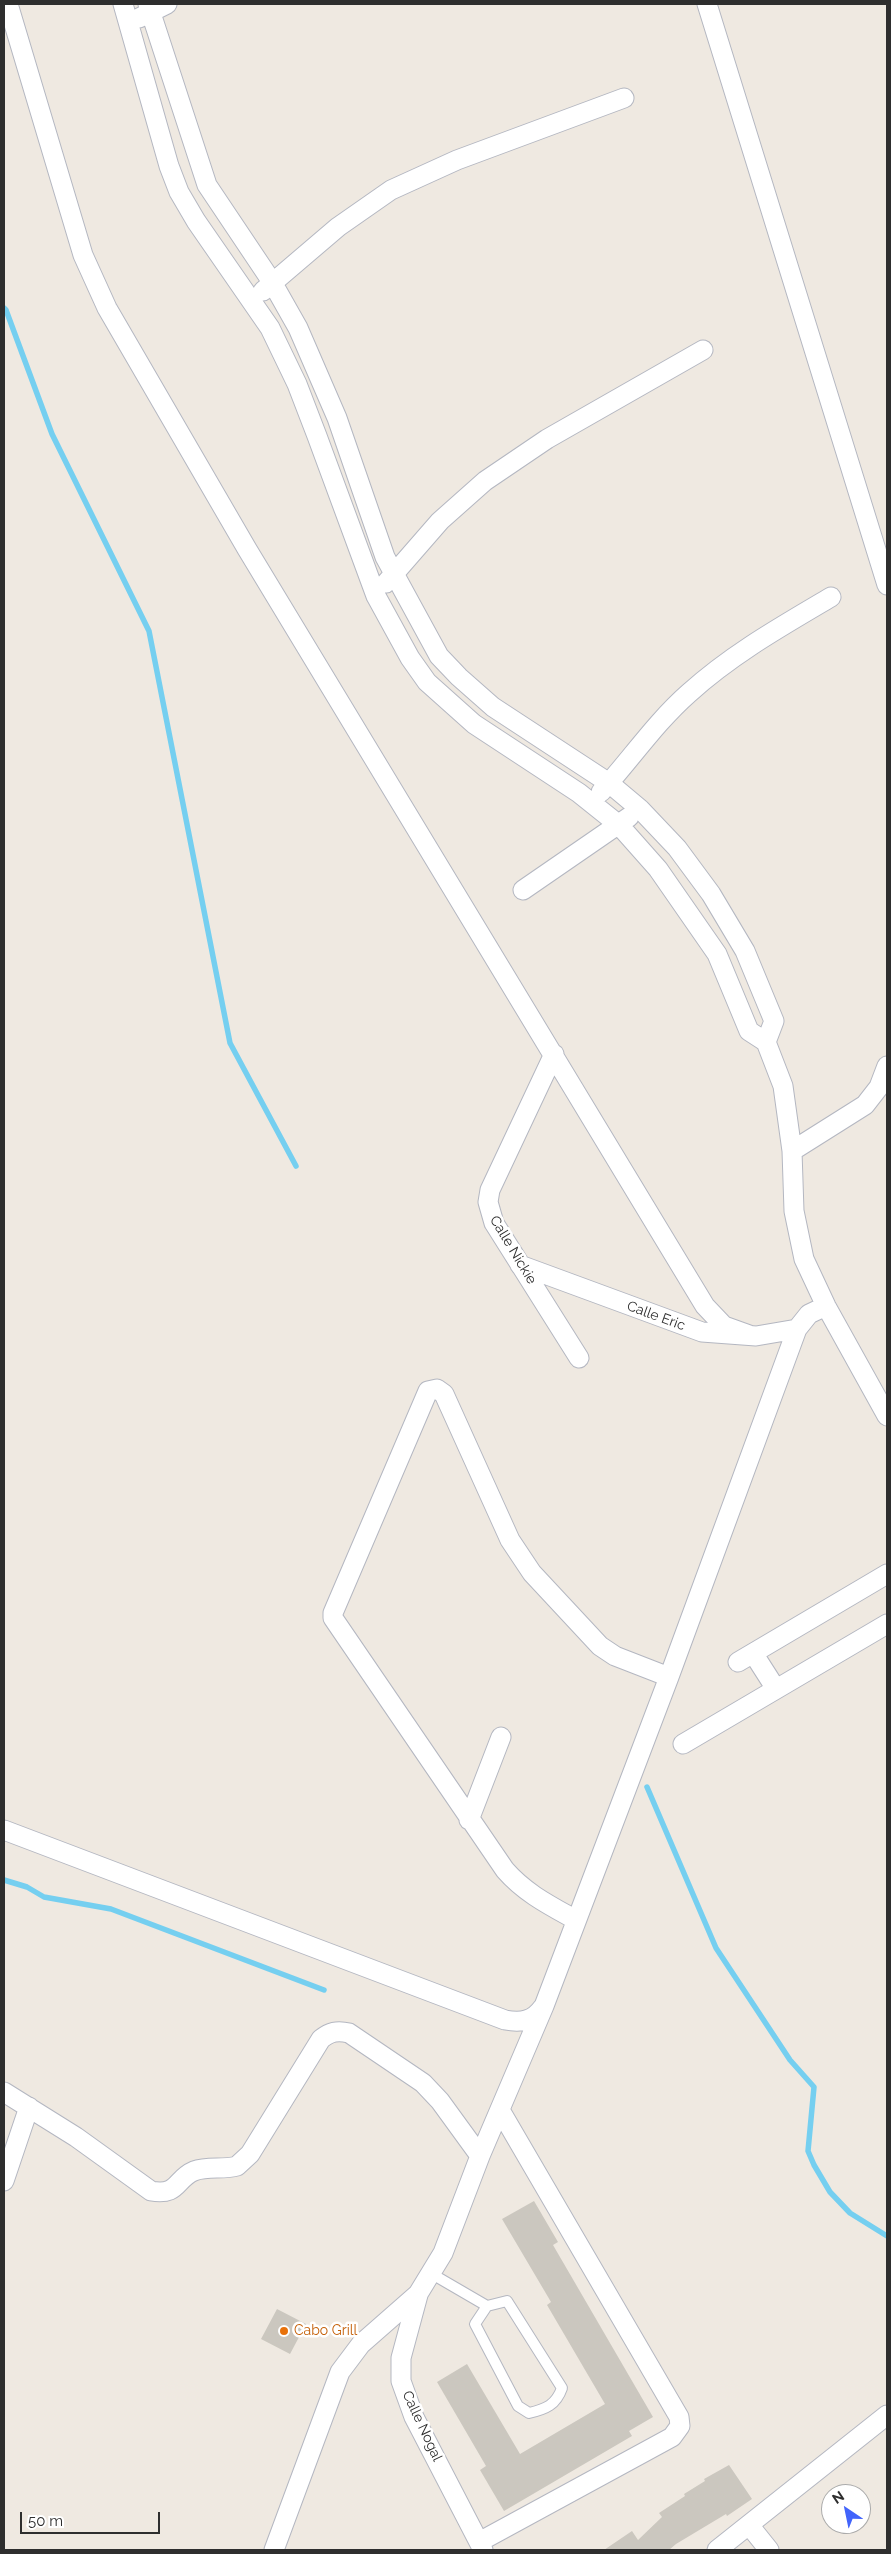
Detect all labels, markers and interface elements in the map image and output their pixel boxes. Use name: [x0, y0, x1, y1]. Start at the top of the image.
street label: Calle Nickie: [486, 1213, 540, 1287]
street label: Calle Eric: [625, 1298, 687, 1334]
place label: Cabo Grill: [294, 2323, 357, 2339]
marker: Cabo Grill: [278, 2325, 290, 2337]
street label: Calle Nogal: [398, 2388, 446, 2464]
north arrow: [821, 2484, 871, 2534]
text: N: [829, 2488, 847, 2507]
scale bar: [22, 2502, 162, 2534]
text: 50 m: [28, 2512, 63, 2530]

